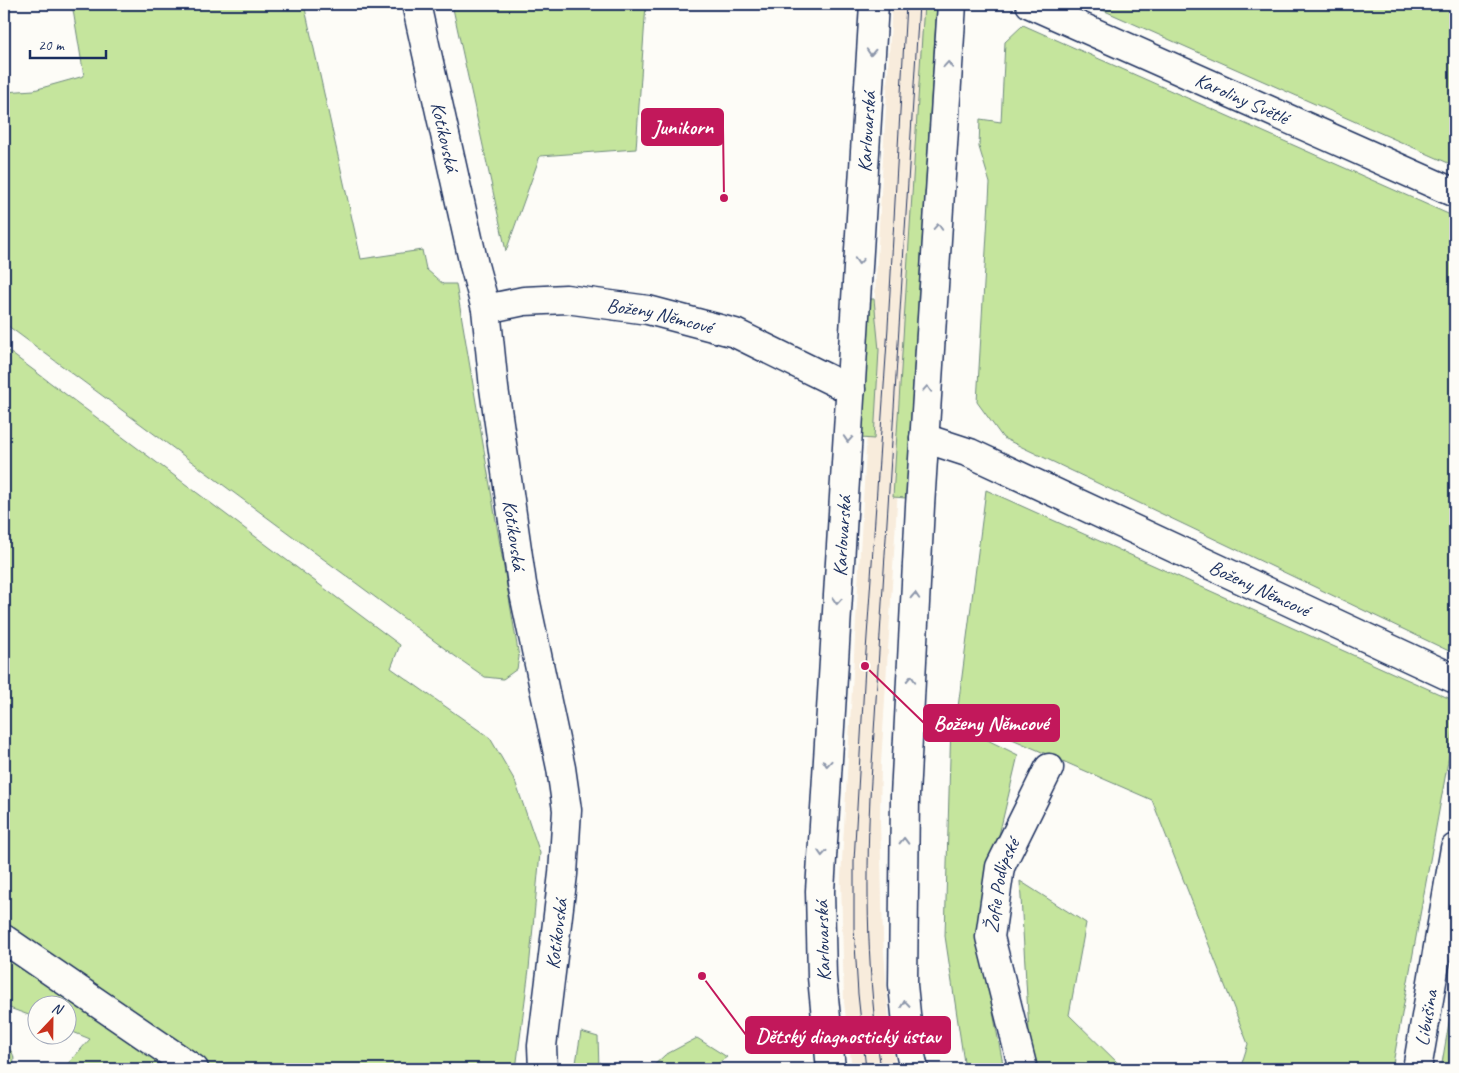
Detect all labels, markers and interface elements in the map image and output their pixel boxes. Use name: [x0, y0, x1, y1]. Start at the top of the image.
scale bar: [30, 28, 106, 60]
text: 20 m: [38, 36, 65, 55]
one-way arrow: [865, 49, 876, 57]
one-way arrow: [942, 60, 953, 68]
street label: Karoliny Světlé: [1191, 67, 1295, 132]
street label: Karlovarská: [852, 89, 882, 173]
street label: Kotíkovská: [425, 100, 465, 176]
callout: Junikorn: [642, 109, 723, 145]
text: Junikorn: [651, 114, 715, 140]
one-way arrow: [932, 223, 943, 231]
one-way arrow: [853, 257, 864, 265]
street label: Boženy Němcové: [605, 293, 719, 340]
one-way arrow: [922, 385, 933, 393]
one-way arrow: [842, 435, 853, 443]
street label: Karlovarská: [827, 493, 857, 577]
street label: Kotíkovská: [497, 499, 532, 574]
street label: Boženy Němcové: [1205, 554, 1317, 624]
one-way arrow: [910, 592, 921, 600]
one-way arrow: [832, 597, 843, 605]
one-way arrow: [906, 675, 917, 683]
callout: Boženy Němcové: [924, 705, 1059, 741]
text: Boženy Němcové: [934, 710, 1052, 737]
one-way arrow: [822, 759, 833, 767]
street label: Žofie Podlipské: [979, 831, 1027, 934]
one-way arrow: [899, 837, 909, 844]
one-way arrow: [817, 850, 827, 858]
street label: Kotíkovská: [540, 895, 573, 971]
street label: Karlovarská: [809, 898, 836, 982]
street label: Libušina: [1409, 986, 1444, 1048]
north arrow: [28, 996, 78, 1046]
text: N: [49, 999, 66, 1019]
one-way arrow: [900, 999, 911, 1007]
callout: Dětský diagnostický ústav: [746, 1017, 950, 1053]
text: Dětský diagnostický ústav: [756, 1023, 942, 1049]

